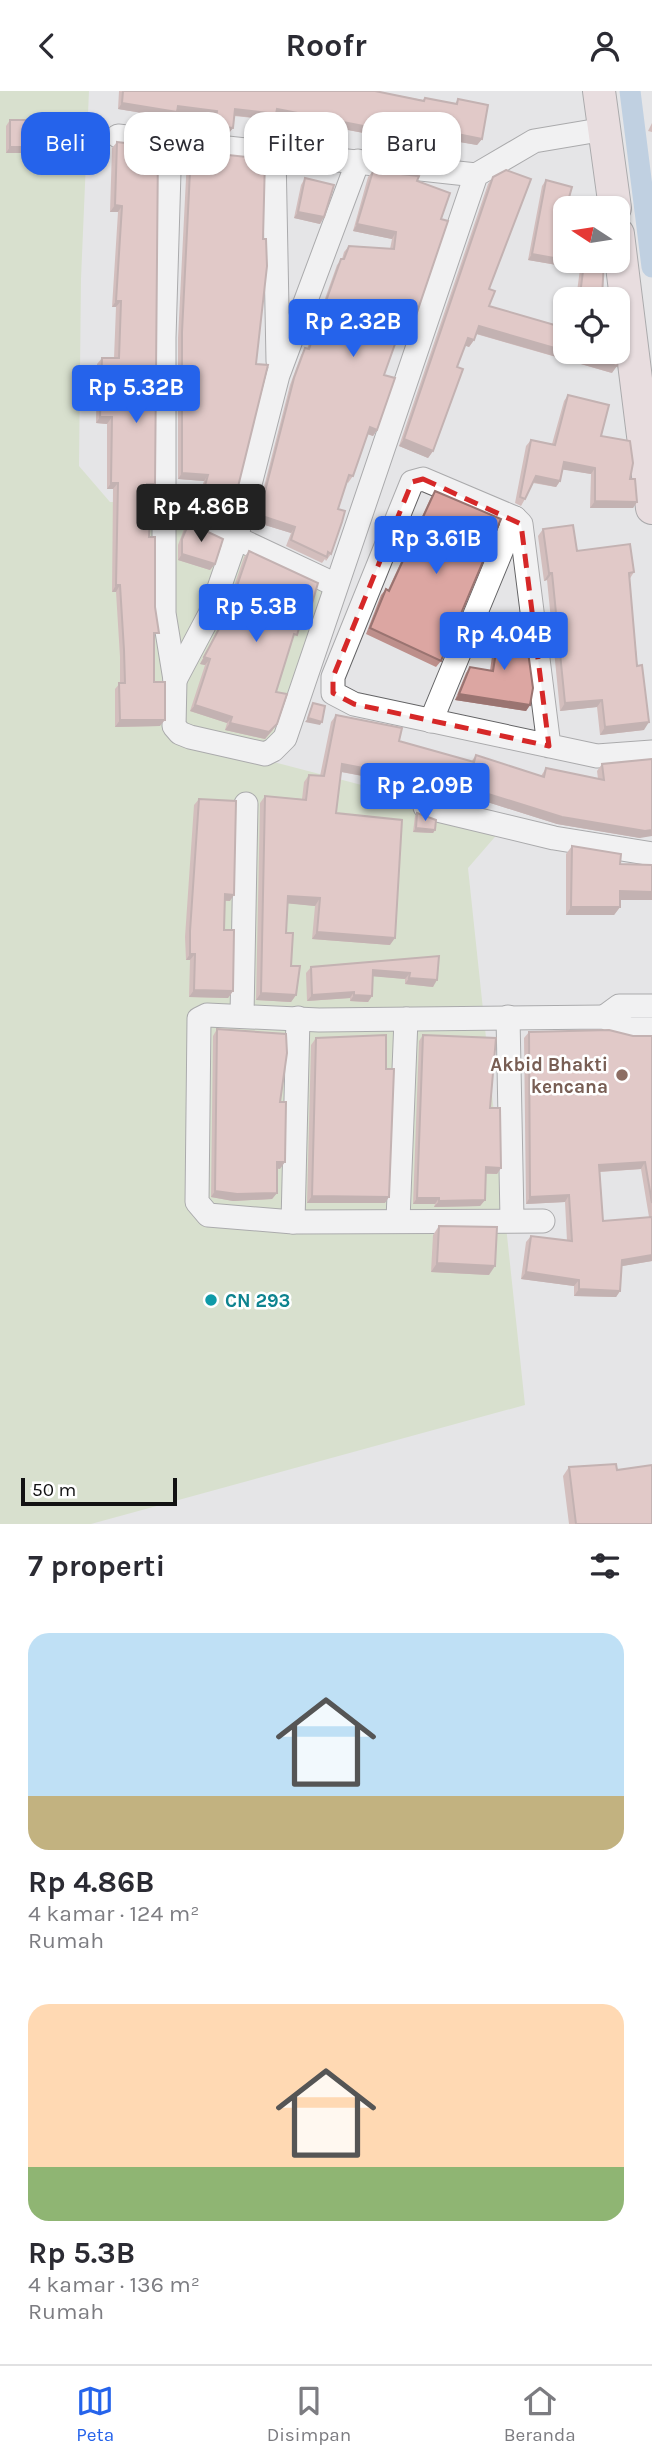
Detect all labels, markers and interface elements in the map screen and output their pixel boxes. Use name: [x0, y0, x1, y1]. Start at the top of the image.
icon: back: [28, 27, 66, 65]
text: Roofr: [285, 27, 367, 64]
icon: person: [586, 27, 624, 65]
chip: Beli: [21, 112, 110, 175]
chip: Sewa: [124, 112, 230, 175]
chip: Filter: [244, 112, 348, 175]
chip: Baru: [362, 112, 461, 175]
north arrow: [553, 196, 630, 273]
map controls: [553, 196, 630, 364]
button: locate: [553, 287, 630, 364]
pin: Rp 2.32B: [281, 299, 425, 359]
text: Rp 2.32B: [305, 308, 401, 335]
pin: Rp 5.32B: [64, 365, 208, 425]
text: Rp 5.32B: [88, 374, 184, 401]
pin: Rp 4.86B: [129, 484, 273, 544]
text: Rp 4.86B: [152, 493, 250, 520]
pin: Rp 3.61B: [364, 517, 508, 576]
text: Rp 3.61B: [391, 525, 481, 552]
pin: Rp 5.3B: [191, 585, 321, 644]
text: Rp 5.3B: [215, 593, 297, 620]
pin: Rp 4.04B: [432, 613, 576, 672]
text: Rp 4.04B: [456, 621, 552, 648]
pin: Rp 2.09B: [353, 763, 497, 823]
text: Rp 2.09B: [377, 772, 474, 799]
place label: Akbid Bhakti kencana: [490, 1054, 608, 1098]
marker: Akbid Bhakti kencana: [614, 1067, 630, 1083]
place label: CN 293: [225, 1290, 290, 1312]
marker: CN 293: [203, 1292, 219, 1308]
scale bar: [21, 1475, 177, 1507]
text: 50 m: [32, 1479, 76, 1501]
icon: filters: [586, 1547, 624, 1585]
text: 7 properti: [28, 1548, 165, 1584]
icon: home: [263, 1679, 389, 1805]
text: Rp 4.86B: [28, 1864, 155, 1900]
text: 4 kamar · 124 m²: [28, 1900, 199, 1927]
text: Rumah: [28, 1927, 104, 1954]
icon: home: [263, 2050, 389, 2176]
text: Rp 5.3B: [28, 2235, 135, 2271]
text: 4 kamar · 136 m²: [28, 2271, 200, 2298]
text: Rumah: [28, 2298, 104, 2325]
tab: Peta: [76, 2382, 114, 2446]
tab: Disimpan: [267, 2382, 351, 2446]
tab: Beranda: [504, 2382, 576, 2446]

